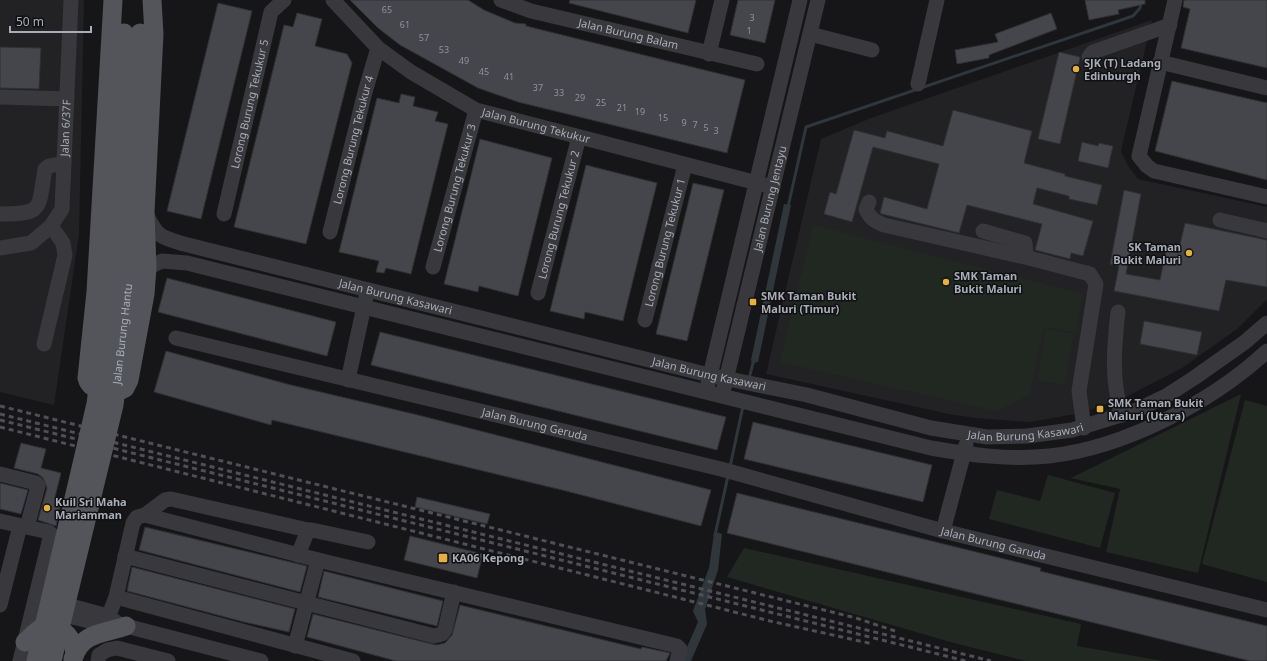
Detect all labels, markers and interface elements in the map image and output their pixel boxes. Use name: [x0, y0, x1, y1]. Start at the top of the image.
house number: 65: [382, 3, 392, 16]
scale bar: [10, 8, 91, 34]
house number: 3: [749, 11, 755, 24]
text: 50 m: [16, 13, 44, 30]
street label: Jalan Burung Balam: [576, 14, 680, 52]
house number: 61: [400, 18, 410, 31]
house number: 1: [746, 24, 752, 37]
house number: 57: [419, 31, 429, 44]
street label: Lorong Burung Tekukur 5: [227, 38, 271, 170]
house number: 53: [439, 43, 449, 56]
house number: 49: [459, 54, 469, 67]
place label: SJK (T) Ladang Edinburgh: [1084, 55, 1161, 83]
marker: SJK (T) Ladang Edinburgh: [1071, 64, 1081, 74]
house number: 45: [479, 65, 489, 78]
house number: 41: [504, 70, 514, 83]
street label: Lorong Burung Tekukur 4: [329, 73, 377, 206]
house number: 37: [533, 81, 543, 94]
house number: 33: [554, 86, 564, 99]
house number: 29: [575, 91, 585, 104]
house number: 25: [596, 96, 606, 109]
street label: Jalan 6/37F: [56, 99, 74, 158]
house number: 21: [617, 101, 627, 114]
street label: Jalan Burung Tekukur: [480, 104, 592, 146]
house number: 19: [635, 105, 645, 118]
house number: 15: [658, 111, 668, 124]
house number: 9: [681, 116, 687, 129]
house number: 7: [692, 118, 698, 131]
house number: 5: [703, 121, 709, 134]
street label: Lorong Burung Tekukur 3: [429, 122, 479, 254]
house number: 3: [713, 124, 719, 137]
street label: Jalan Burung Jentayu: [749, 144, 789, 254]
street label: Lorong Burung Tekukur 2: [534, 149, 582, 280]
street label: Lorong Burung Tekukur 1: [641, 176, 688, 308]
place label: SK Taman Bukit Maluri: [1113, 239, 1181, 267]
marker: SK Taman Bukit Maluri: [1184, 248, 1194, 258]
place label: SMK Taman Bukit Maluri: [954, 268, 1022, 296]
street label: Jalan Burung Kasawari: [336, 275, 454, 318]
marker: SMK Taman Bukit Maluri: [941, 277, 951, 287]
street label: Jalan Burung Hantu: [108, 282, 135, 386]
place label: SMK Taman Bukit Maluri (Timur): [761, 288, 857, 316]
marker: SMK Taman Bukit Maluri (Timur): [748, 297, 758, 307]
street label: Jalan Burung Kasawari: [650, 353, 768, 393]
place label: SMK Taman Bukit Maluri (Utara): [1108, 395, 1204, 423]
street label: Jalan Burung Geruda: [480, 404, 589, 444]
marker: SMK Taman Bukit Maluri (Utara): [1095, 404, 1105, 414]
street label: Jalan Burung Kasawari: [966, 419, 1085, 444]
place label: Kuil Sri Maha Mariamman: [55, 494, 127, 522]
marker: Kuil Sri Maha Mariamman: [42, 503, 52, 513]
street label: Jalan Burung Garuda: [938, 522, 1048, 563]
place label: KA06 Kepong: [452, 550, 524, 565]
marker: KA06 Kepong: [437, 552, 449, 564]

